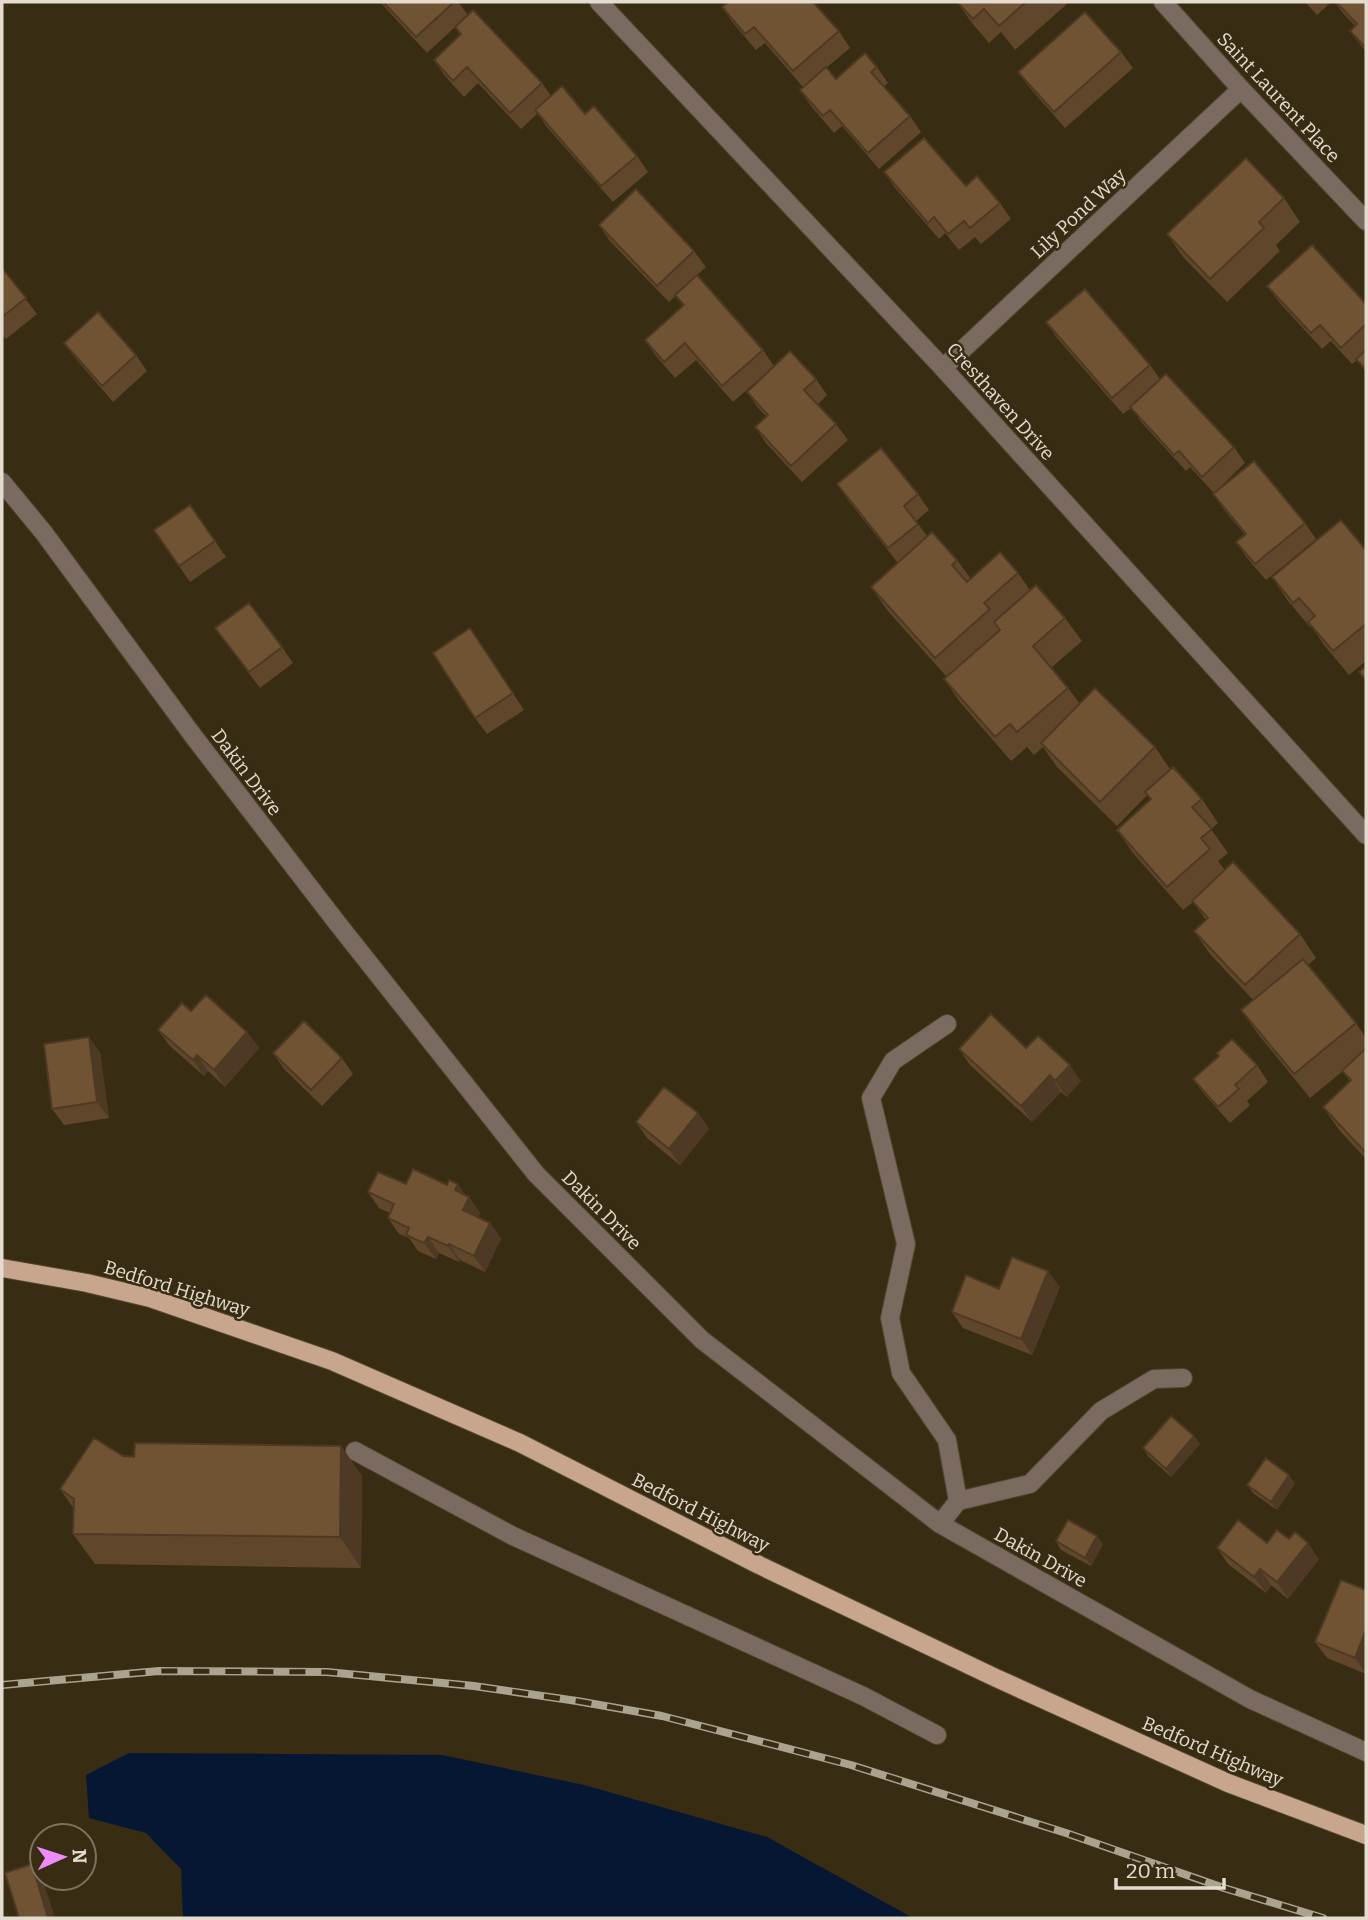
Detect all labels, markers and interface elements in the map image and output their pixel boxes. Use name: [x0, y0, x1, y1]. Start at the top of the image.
street label: Saint Laurent Place: [1212, 27, 1345, 167]
street label: Lily Pond Way: [1026, 163, 1131, 263]
street label: Cresthaven Drive: [942, 338, 1059, 465]
street label: Dakin Drive: [207, 724, 287, 820]
street label: Dakin Drive: [557, 1166, 646, 1255]
street label: Bedford Highway: [101, 1255, 253, 1322]
street label: Bedford Highway: [628, 1468, 774, 1557]
street label: Dakin Drive: [990, 1523, 1091, 1592]
street label: Bedford Highway: [1139, 1711, 1288, 1792]
north arrow: [28, 1822, 98, 1892]
scale bar: [1116, 1846, 1224, 1890]
text: N: [68, 1848, 91, 1864]
text: 20 m: [1126, 1858, 1175, 1884]

